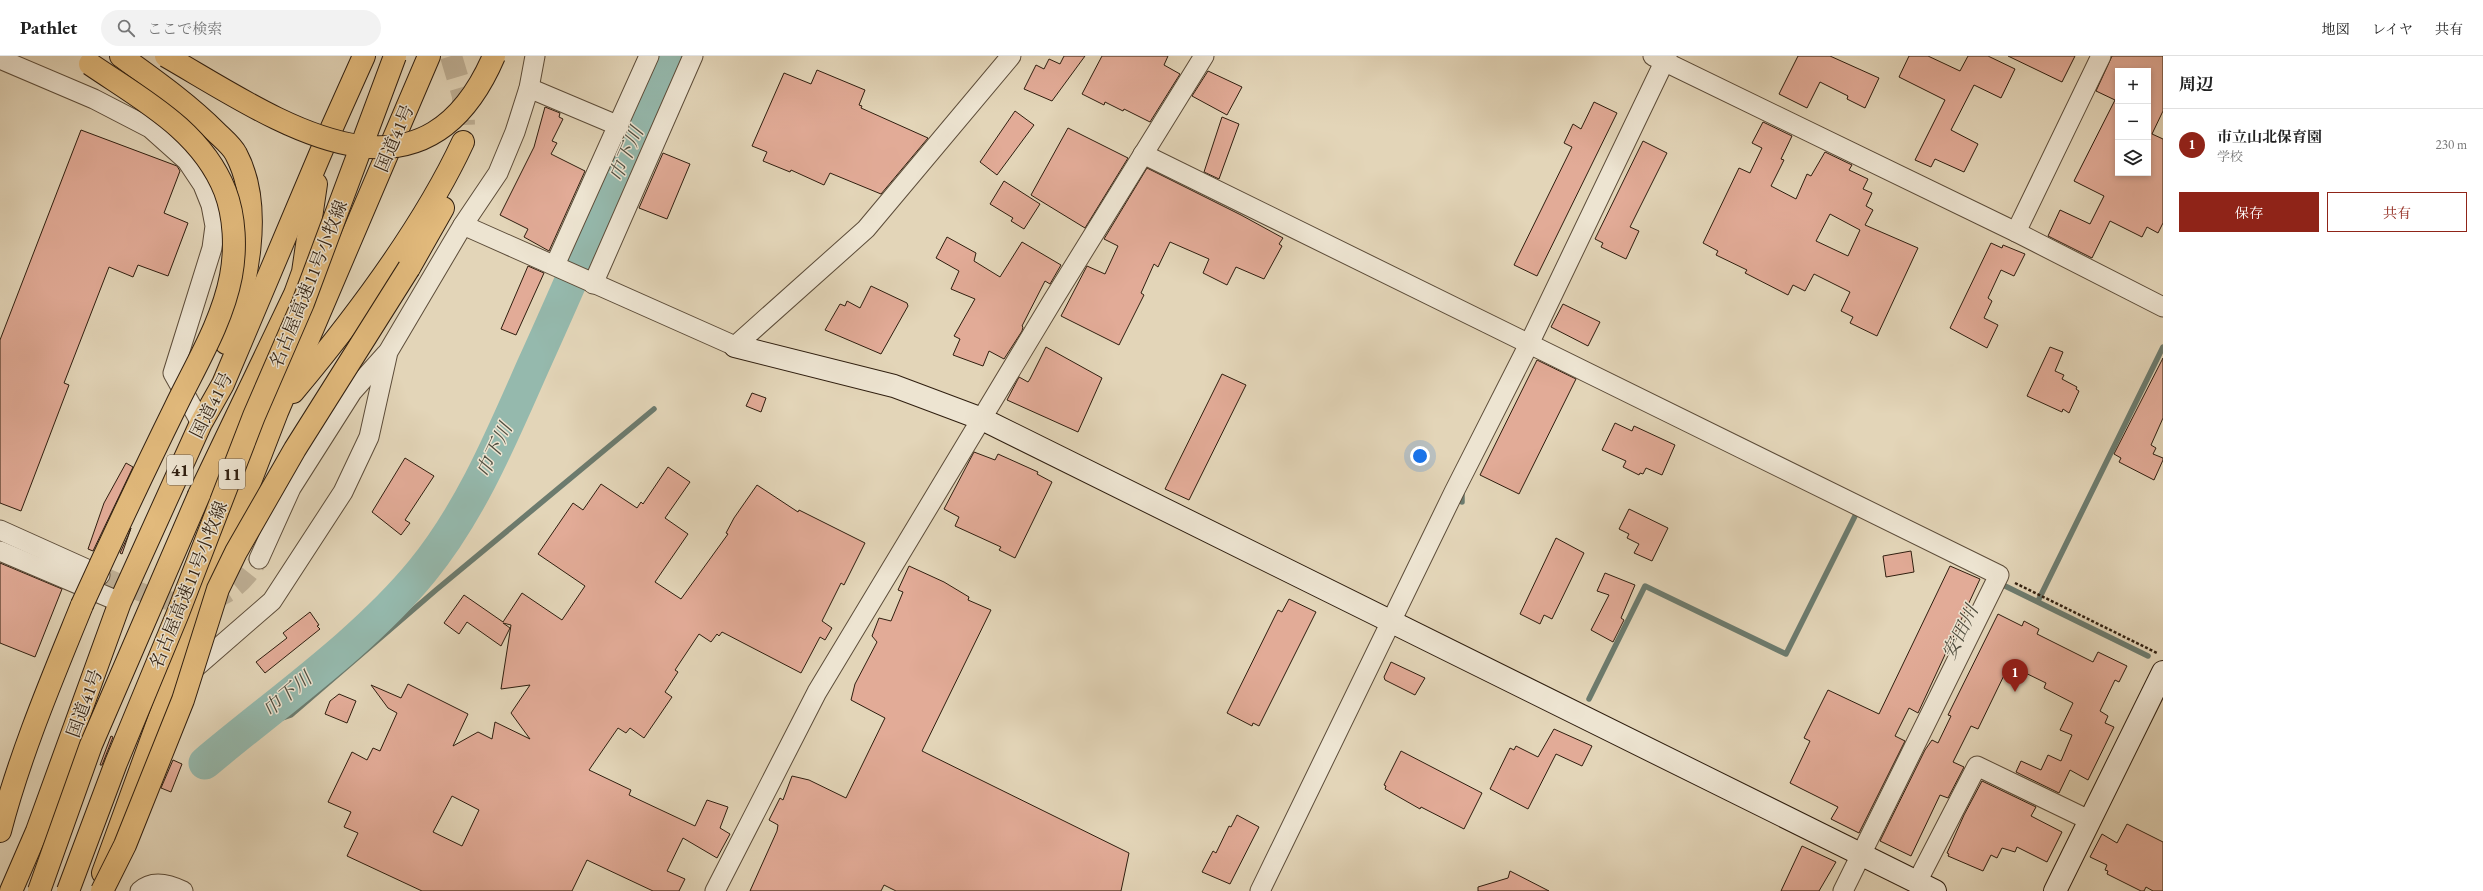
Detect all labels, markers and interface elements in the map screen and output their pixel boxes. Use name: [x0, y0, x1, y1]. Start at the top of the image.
search box: [101, 10, 381, 46]
text: Pathlet: [20, 15, 77, 40]
icon: search: [115, 17, 137, 39]
text: ここで検索: [147, 19, 222, 38]
text: 地図: [2322, 20, 2350, 38]
text: レイヤ: [2372, 20, 2413, 38]
text: 共有: [2435, 20, 2463, 38]
map controls: [2115, 68, 2151, 176]
button: +: [2115, 68, 2151, 104]
text: 周辺: [2179, 73, 2213, 95]
street label: 国道41号: [369, 101, 419, 175]
button: −: [2115, 104, 2151, 140]
water label: 巾下川: [603, 121, 650, 185]
text: 市立山北保育園: [2217, 127, 2322, 146]
text: 1: [2189, 136, 2195, 153]
text: 230 m: [2436, 136, 2467, 153]
button: layers: [2115, 140, 2151, 176]
text: 学校: [2217, 148, 2243, 165]
button: 保存: [2179, 192, 2319, 232]
button: 共有: [2327, 192, 2467, 232]
street label: 名古屋高速11号小牧線: [264, 197, 352, 371]
street label: 国道41号: [185, 368, 237, 442]
water label: 巾下川: [470, 417, 519, 481]
your location: [1410, 446, 1430, 466]
road number: 41: [167, 455, 193, 485]
road number: 11: [219, 459, 245, 489]
street label: 名古屋高速11号小牧線: [144, 498, 232, 672]
water label: 安田川: [1936, 599, 1985, 663]
pin: 1: [2002, 659, 2028, 692]
water label: 巾下川: [257, 665, 318, 722]
street label: 国道41号: [61, 666, 107, 740]

